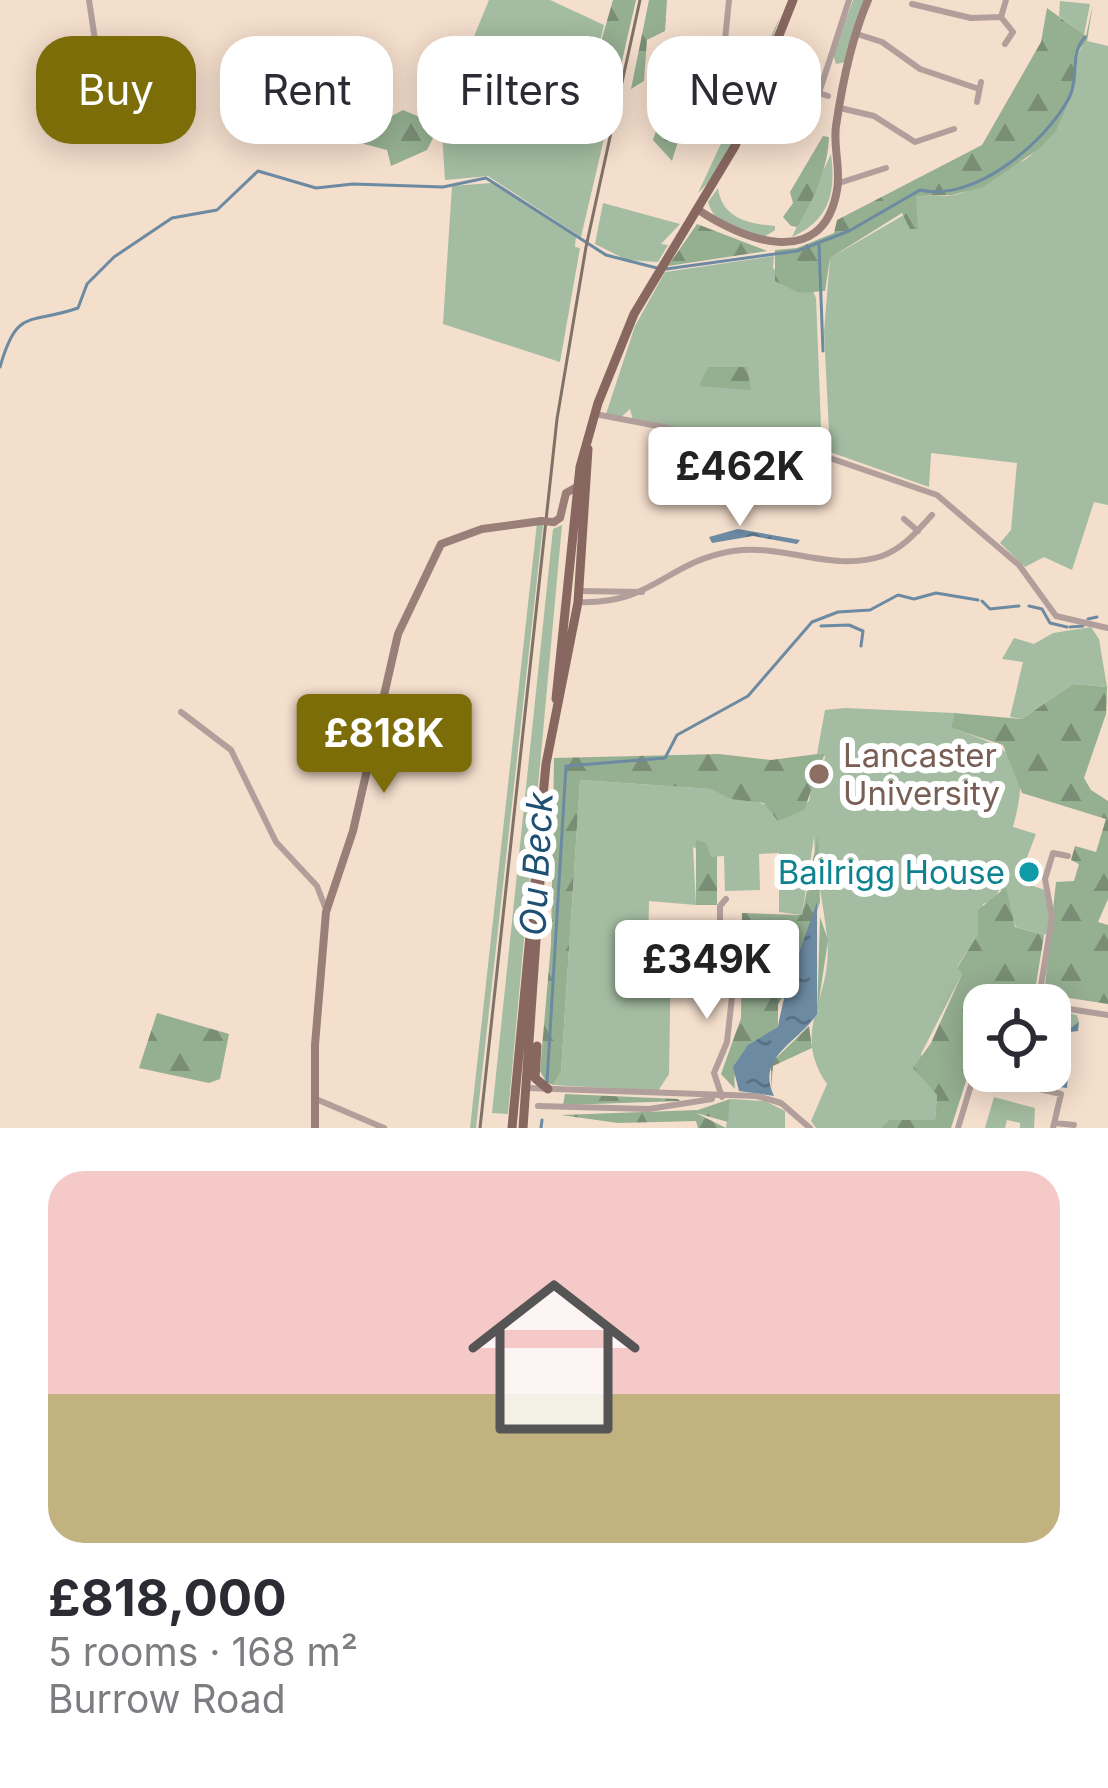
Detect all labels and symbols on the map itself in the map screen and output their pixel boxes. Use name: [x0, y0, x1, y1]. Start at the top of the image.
pin: £462K: [656, 427, 824, 529]
pin: £818K: [300, 694, 468, 796]
place label: Lancaster University: [843, 735, 1000, 813]
marker: Lancaster University: [806, 761, 832, 787]
water label: Ou Beck: [510, 790, 562, 937]
place label: Bailrigg House: [778, 852, 1005, 892]
marker: Bailrigg House: [1016, 859, 1042, 885]
pin: £349K: [623, 920, 791, 1022]

